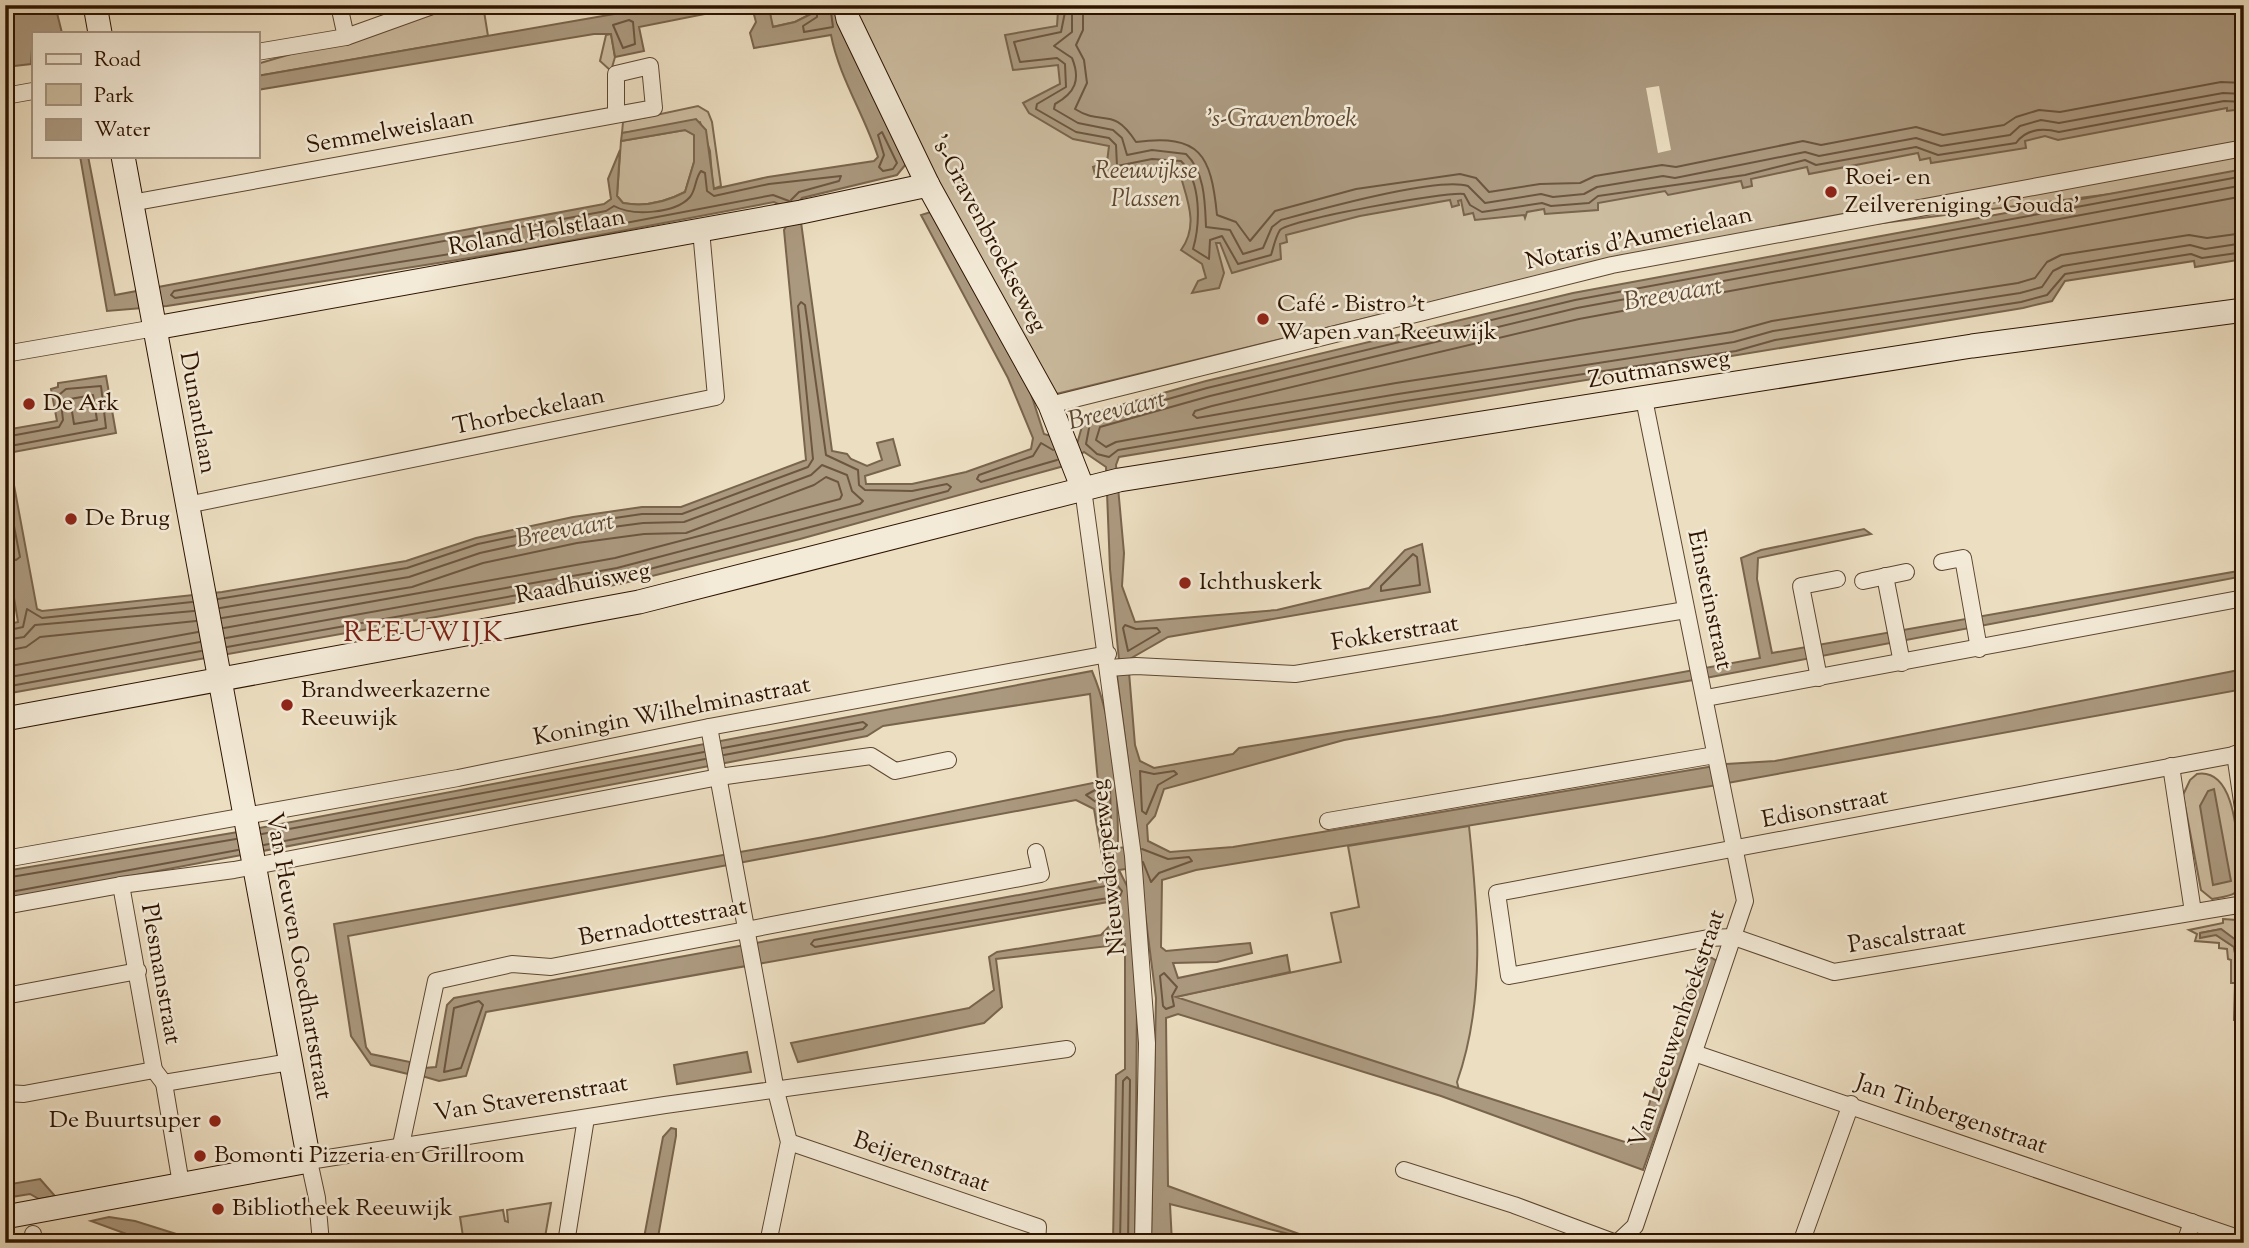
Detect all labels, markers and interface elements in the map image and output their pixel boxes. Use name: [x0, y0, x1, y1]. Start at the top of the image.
legend: [32, 32, 259, 158]
text: Road: [94, 46, 141, 76]
text: Park: [94, 82, 135, 112]
street label: Semmelweislaan: [303, 100, 477, 164]
water label: 's-Gravenbroek: [1207, 101, 1357, 138]
text: Water: [94, 116, 151, 146]
street label: 's-Gravenbroekseweg: [921, 129, 1055, 339]
park label: Reeuwijkse Plassen: [1095, 155, 1197, 217]
place label: Roei- en Zeilvereniging 'Gouda': [1845, 161, 2080, 223]
marker: Roei- en Zeilvereniging 'Gouda': [1823, 184, 1839, 200]
street label: Notaris d'Aumerielaan: [1522, 198, 1756, 280]
street label: Roland Holstlaan: [446, 201, 628, 265]
water label: Breevaart: [1621, 268, 1725, 322]
place label: Café - Bistro 't Wapen van Reeuwijk: [1277, 288, 1497, 350]
marker: Café - Bistro 't Wapen van Reeuwijk: [1255, 311, 1271, 327]
street label: Zoutmansweg: [1586, 342, 1733, 398]
street label: Dunantlaan: [170, 349, 224, 477]
street label: Thorbeckelaan: [450, 379, 608, 445]
water label: Breevaart: [1064, 381, 1170, 441]
place label: De Ark: [43, 387, 119, 421]
marker: De Ark: [21, 396, 37, 412]
place label: De Brug: [85, 502, 170, 536]
water label: Breevaart: [513, 503, 618, 559]
marker: De Brug: [63, 511, 79, 527]
street label: Einsteinstraat: [1678, 527, 1740, 673]
street label: Raadhuisweg: [513, 554, 654, 614]
place label: Ichthuskerk: [1199, 566, 1323, 600]
marker: Ichthuskerk: [1177, 575, 1193, 591]
street label: Fokkerstraat: [1329, 607, 1461, 661]
district label: REEUWIJK: [343, 614, 505, 654]
street label: Koningin Wilhelminastraat: [531, 668, 813, 756]
place label: Brandweerkazerne Reeuwijk: [301, 674, 490, 736]
marker: Brandweerkazerne Reeuwijk: [279, 697, 295, 713]
street label: Nieuwdorperweg: [1083, 777, 1135, 957]
street label: Edisonstraat: [1759, 780, 1891, 838]
street label: Van Heuven Goedhartstraat: [256, 810, 340, 1102]
street label: Bernadottestraat: [576, 890, 750, 956]
street label: Plesmanstraat: [131, 901, 189, 1047]
street label: Van Leeuwenhoekstraat: [1621, 906, 1735, 1152]
street label: Pascalstraat: [1846, 911, 1968, 963]
street label: Jan Tinbergenstraat: [1849, 1066, 2051, 1164]
street label: Van Staverenstraat: [432, 1067, 630, 1131]
place label: De Buurtsuper: [49, 1104, 201, 1138]
marker: De Buurtsuper: [207, 1113, 223, 1129]
street label: Beijerenstraat: [848, 1124, 994, 1202]
place label: Bomonti Pizzeria en Grillroom: [214, 1139, 525, 1173]
marker: Bomonti Pizzeria en Grillroom: [192, 1148, 208, 1164]
place label: Bibliotheek Reeuwijk: [232, 1192, 453, 1226]
marker: Bibliotheek Reeuwijk: [210, 1201, 226, 1217]

